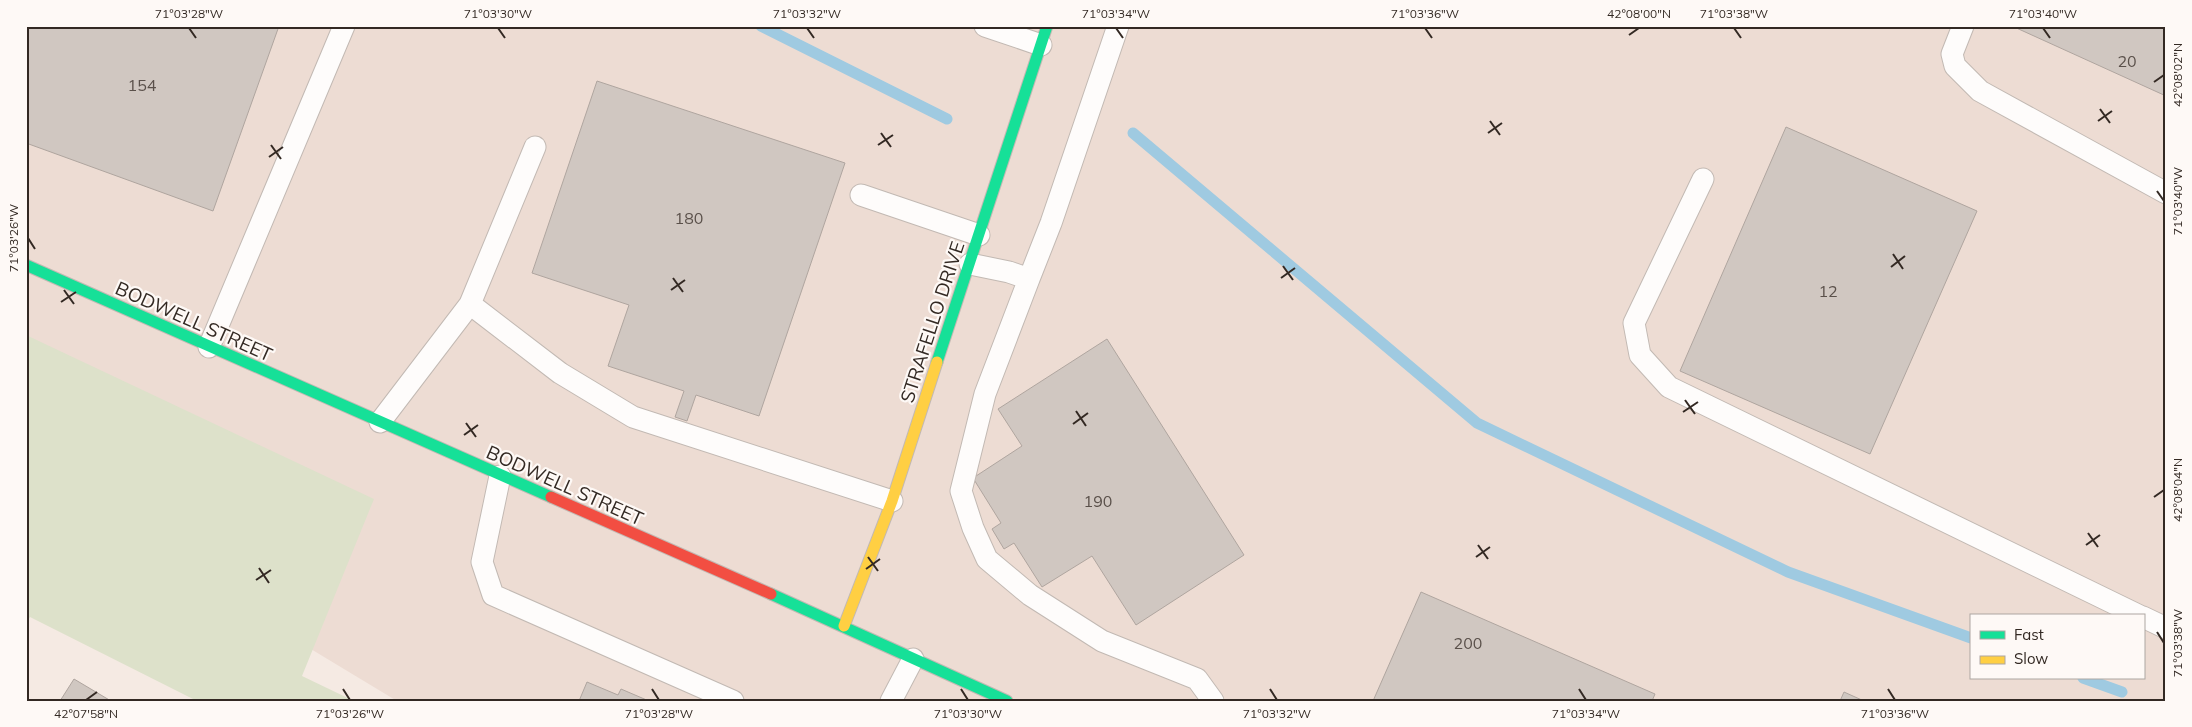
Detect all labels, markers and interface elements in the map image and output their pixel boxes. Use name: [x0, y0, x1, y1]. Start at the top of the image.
text: 71°03'28"W: [155, 6, 223, 21]
text: 71°03'30"W: [464, 6, 532, 21]
text: 71°03'32"W: [773, 6, 841, 21]
text: 71°03'34"W: [1082, 6, 1150, 21]
text: 71°03'36"W: [1391, 6, 1459, 21]
text: 42°08'00"N: [1607, 6, 1671, 21]
text: 71°03'38"W: [1700, 6, 1768, 21]
text: 71°03'40"W: [2009, 6, 2077, 21]
text: 42°08'02"N: [2170, 43, 2185, 107]
house number: 20: [2117, 51, 2137, 71]
house number: 154: [128, 75, 157, 95]
text: 71°03'40"W: [2170, 167, 2185, 235]
text: 71°03'26"W: [6, 204, 21, 272]
house number: 180: [675, 208, 703, 228]
street label: STRAFELLO DRIVE: [895, 238, 969, 406]
street label: BODWELL STREET: [112, 276, 277, 367]
house number: 12: [1818, 281, 1838, 301]
street label: BODWELL STREET: [483, 440, 648, 531]
text: 42°08'04"N: [2170, 458, 2185, 522]
house number: 190: [1084, 491, 1112, 511]
text: 71°03'38"W: [2170, 609, 2185, 677]
legend: [1970, 614, 2144, 680]
text: Fast: [2014, 625, 2044, 644]
house number: 200: [1454, 633, 1482, 653]
text: Slow: [2014, 649, 2048, 668]
text: 42°07'58"N: [54, 706, 118, 721]
text: 71°03'26"W: [316, 706, 384, 721]
text: 71°03'28"W: [625, 706, 693, 721]
text: 71°03'30"W: [934, 706, 1002, 721]
text: 71°03'32"W: [1243, 706, 1311, 721]
text: 71°03'34"W: [1552, 706, 1620, 721]
text: 71°03'36"W: [1861, 706, 1929, 721]

